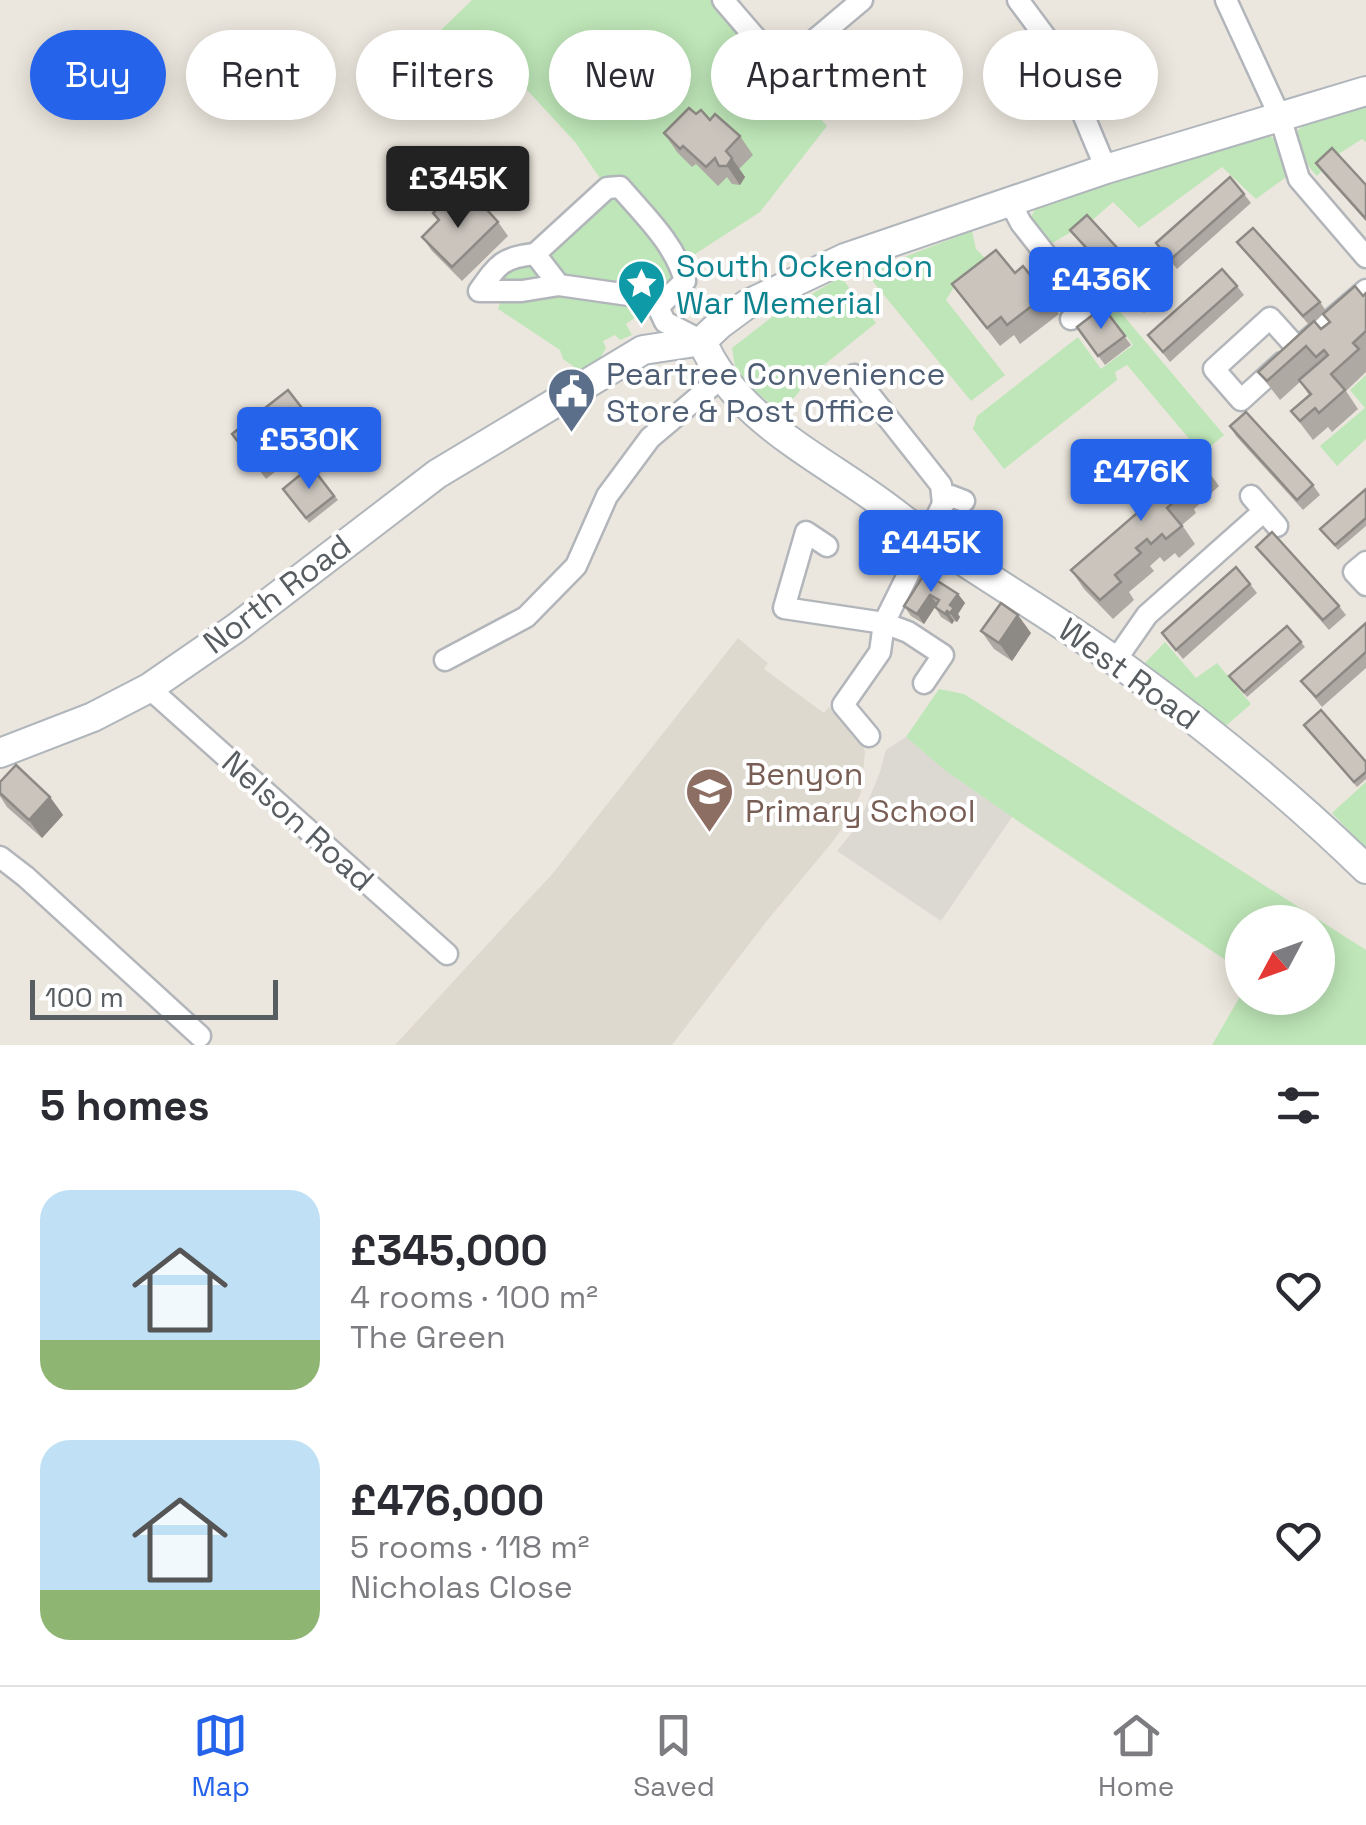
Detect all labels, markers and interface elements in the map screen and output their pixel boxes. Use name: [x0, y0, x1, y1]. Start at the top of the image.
chip: Buy: [30, 30, 166, 120]
chip: Rent: [186, 30, 336, 120]
chip: Filters: [356, 30, 529, 120]
chip: New: [549, 30, 691, 120]
chip: Apartment: [711, 30, 963, 120]
chip: House: [983, 30, 1158, 120]
pin: £345K: [388, 146, 528, 231]
text: £345K: [408, 158, 508, 198]
place label: South Ockendon War Memerial: [676, 246, 933, 323]
pin: £436K: [1031, 247, 1171, 332]
place icon: South Ockendon War Memerial: [615, 258, 667, 326]
text: £436K: [1051, 259, 1151, 299]
place label: Peartree Convenience Store & Post Office: [606, 354, 946, 431]
public building icon: Peartree Convenience Store & Post Office: [545, 366, 597, 434]
pin: £530K: [239, 407, 379, 492]
text: £530K: [259, 419, 359, 459]
pin: £476K: [1071, 439, 1211, 524]
text: £476K: [1093, 451, 1189, 491]
pin: £445K: [861, 510, 1001, 595]
text: £445K: [881, 522, 981, 562]
street label: North Road: [195, 526, 359, 662]
street label: West Road: [1051, 609, 1207, 739]
street label: Nelson Road: [214, 742, 382, 900]
place label: Benyon Primary School: [745, 754, 976, 831]
school or university icon: Benyon Primary School: [684, 766, 736, 834]
north arrow: [1225, 905, 1335, 1015]
map controls: [1225, 905, 1335, 1015]
scale bar: [30, 975, 278, 1020]
text: 100 m: [45, 979, 124, 1015]
icon: filters: [1271, 1078, 1326, 1133]
text: 5 homes: [40, 1079, 210, 1132]
text: £345,000: [350, 1224, 548, 1277]
icon: home: [120, 1230, 240, 1350]
icon: heart: [1271, 1263, 1326, 1318]
text: 4 rooms · 100 m²: [350, 1277, 598, 1317]
text: The Green: [350, 1317, 506, 1357]
text: £476,000: [350, 1474, 544, 1527]
icon: home: [120, 1480, 240, 1600]
icon: heart: [1271, 1513, 1326, 1568]
text: 5 rooms · 118 m²: [350, 1527, 589, 1567]
text: Nicholas Close: [350, 1567, 573, 1607]
tab: Map: [192, 1708, 250, 1804]
tab: Saved: [633, 1708, 715, 1804]
tab: Home: [1098, 1708, 1174, 1804]

